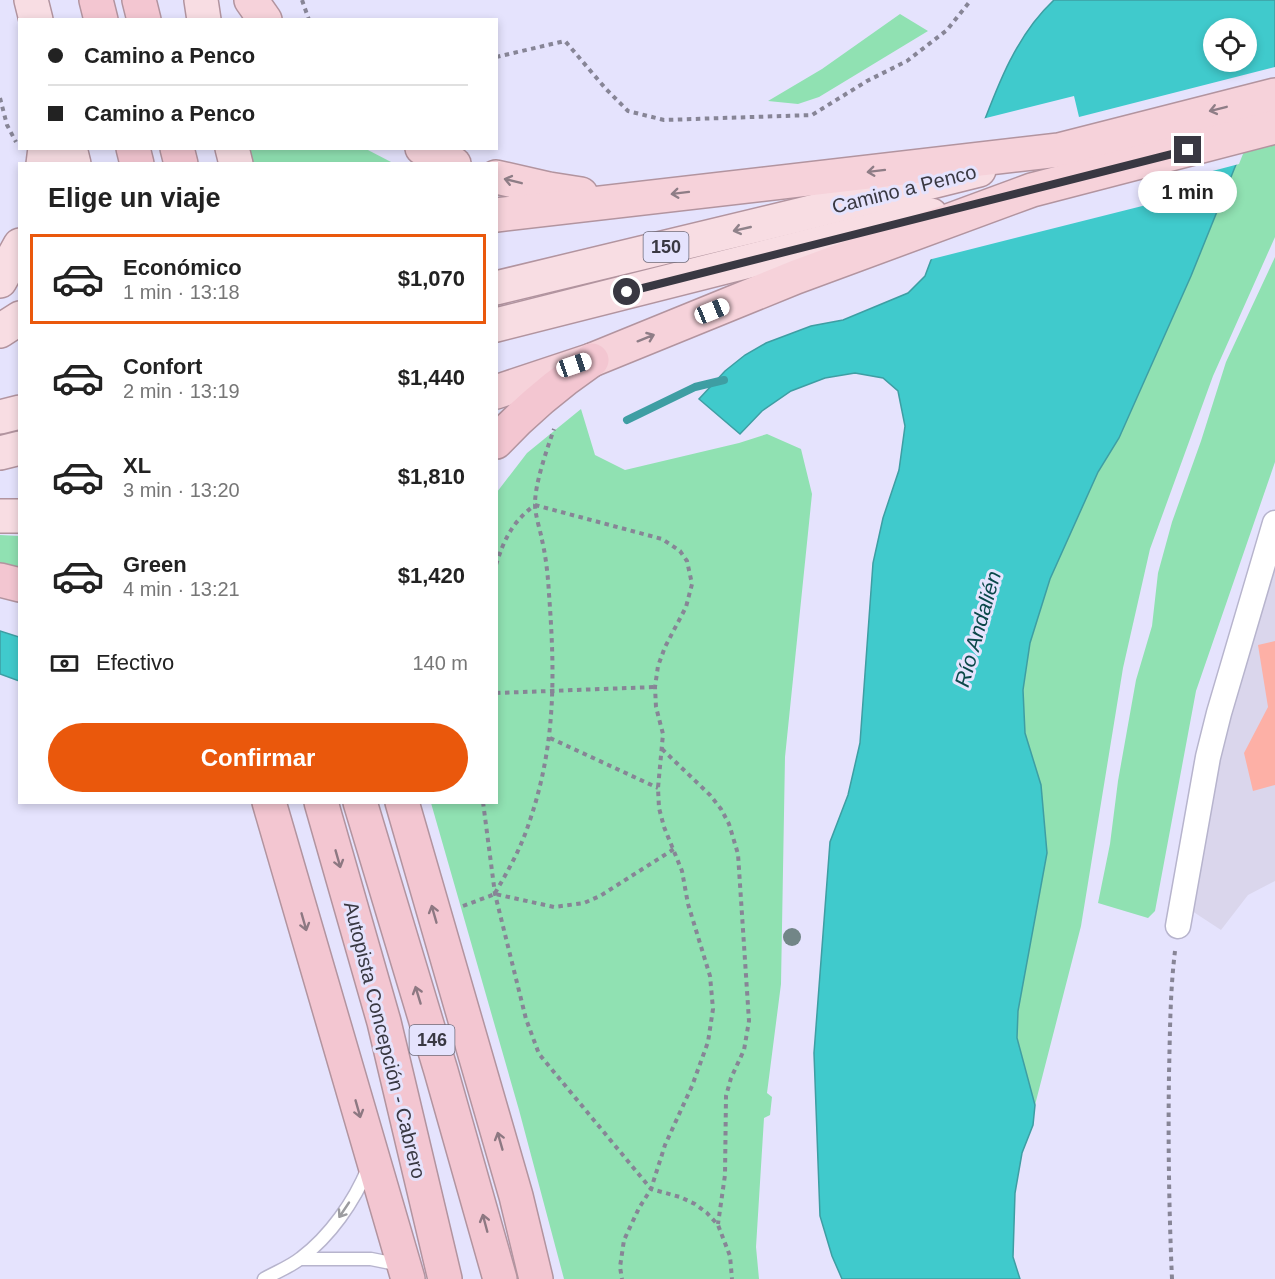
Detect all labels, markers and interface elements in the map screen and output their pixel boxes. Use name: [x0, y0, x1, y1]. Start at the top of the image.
map controls: [1203, 18, 1257, 72]
button: locate: [1203, 18, 1257, 72]
text: Camino a Penco: [84, 43, 255, 68]
text: Camino a Penco: [84, 101, 255, 126]
one-way arrow: [1209, 104, 1228, 116]
route end: [1174, 136, 1201, 163]
street label: Camino a Penco: [830, 160, 978, 218]
one-way arrow: [866, 165, 886, 176]
callout: 1 min: [1138, 171, 1238, 213]
one-way arrow: [504, 175, 523, 187]
text: 1 min: [1161, 181, 1214, 203]
text: Elige un viaje: [48, 183, 221, 213]
one-way arrow: [670, 188, 690, 199]
one-way arrow: [733, 223, 752, 235]
road number: 150: [644, 232, 688, 262]
icon: car: [51, 252, 105, 306]
text: Económico: [123, 255, 242, 280]
text: $1,070: [398, 266, 465, 291]
route start: [613, 278, 640, 305]
text: 1 min · 13:18: [123, 281, 240, 303]
car: [692, 296, 732, 326]
one-way arrow: [636, 332, 655, 343]
icon: car: [51, 351, 105, 405]
car: [554, 351, 594, 379]
text: Confort: [123, 354, 202, 379]
text: $1,440: [398, 365, 465, 390]
text: 2 min · 13:19: [123, 380, 240, 402]
icon: car: [51, 450, 105, 504]
text: XL: [123, 453, 151, 478]
text: $1,810: [398, 464, 465, 489]
text: 3 min · 13:20: [123, 479, 240, 501]
icon: car: [51, 549, 105, 603]
text: Green: [123, 552, 187, 577]
text: $1,420: [398, 563, 465, 588]
water label: Río Andalién: [950, 568, 1005, 689]
text: 4 min · 13:21: [123, 578, 240, 600]
icon: cash: [48, 647, 81, 680]
text: Efectivo: [96, 650, 174, 675]
text: 140 m: [412, 652, 468, 674]
button: Confirmar: [48, 723, 468, 792]
one-way arrow: [333, 849, 344, 868]
street label: Autopista Concepción - Cabrero: [340, 899, 430, 1181]
one-way arrow: [428, 905, 439, 924]
one-way arrow: [299, 912, 310, 931]
one-way arrow: [412, 986, 423, 1005]
road number: 146: [410, 1025, 454, 1055]
one-way arrow: [353, 1099, 364, 1118]
one-way arrow: [494, 1132, 505, 1151]
one-way arrow: [338, 1202, 350, 1218]
one-way arrow: [479, 1214, 490, 1233]

